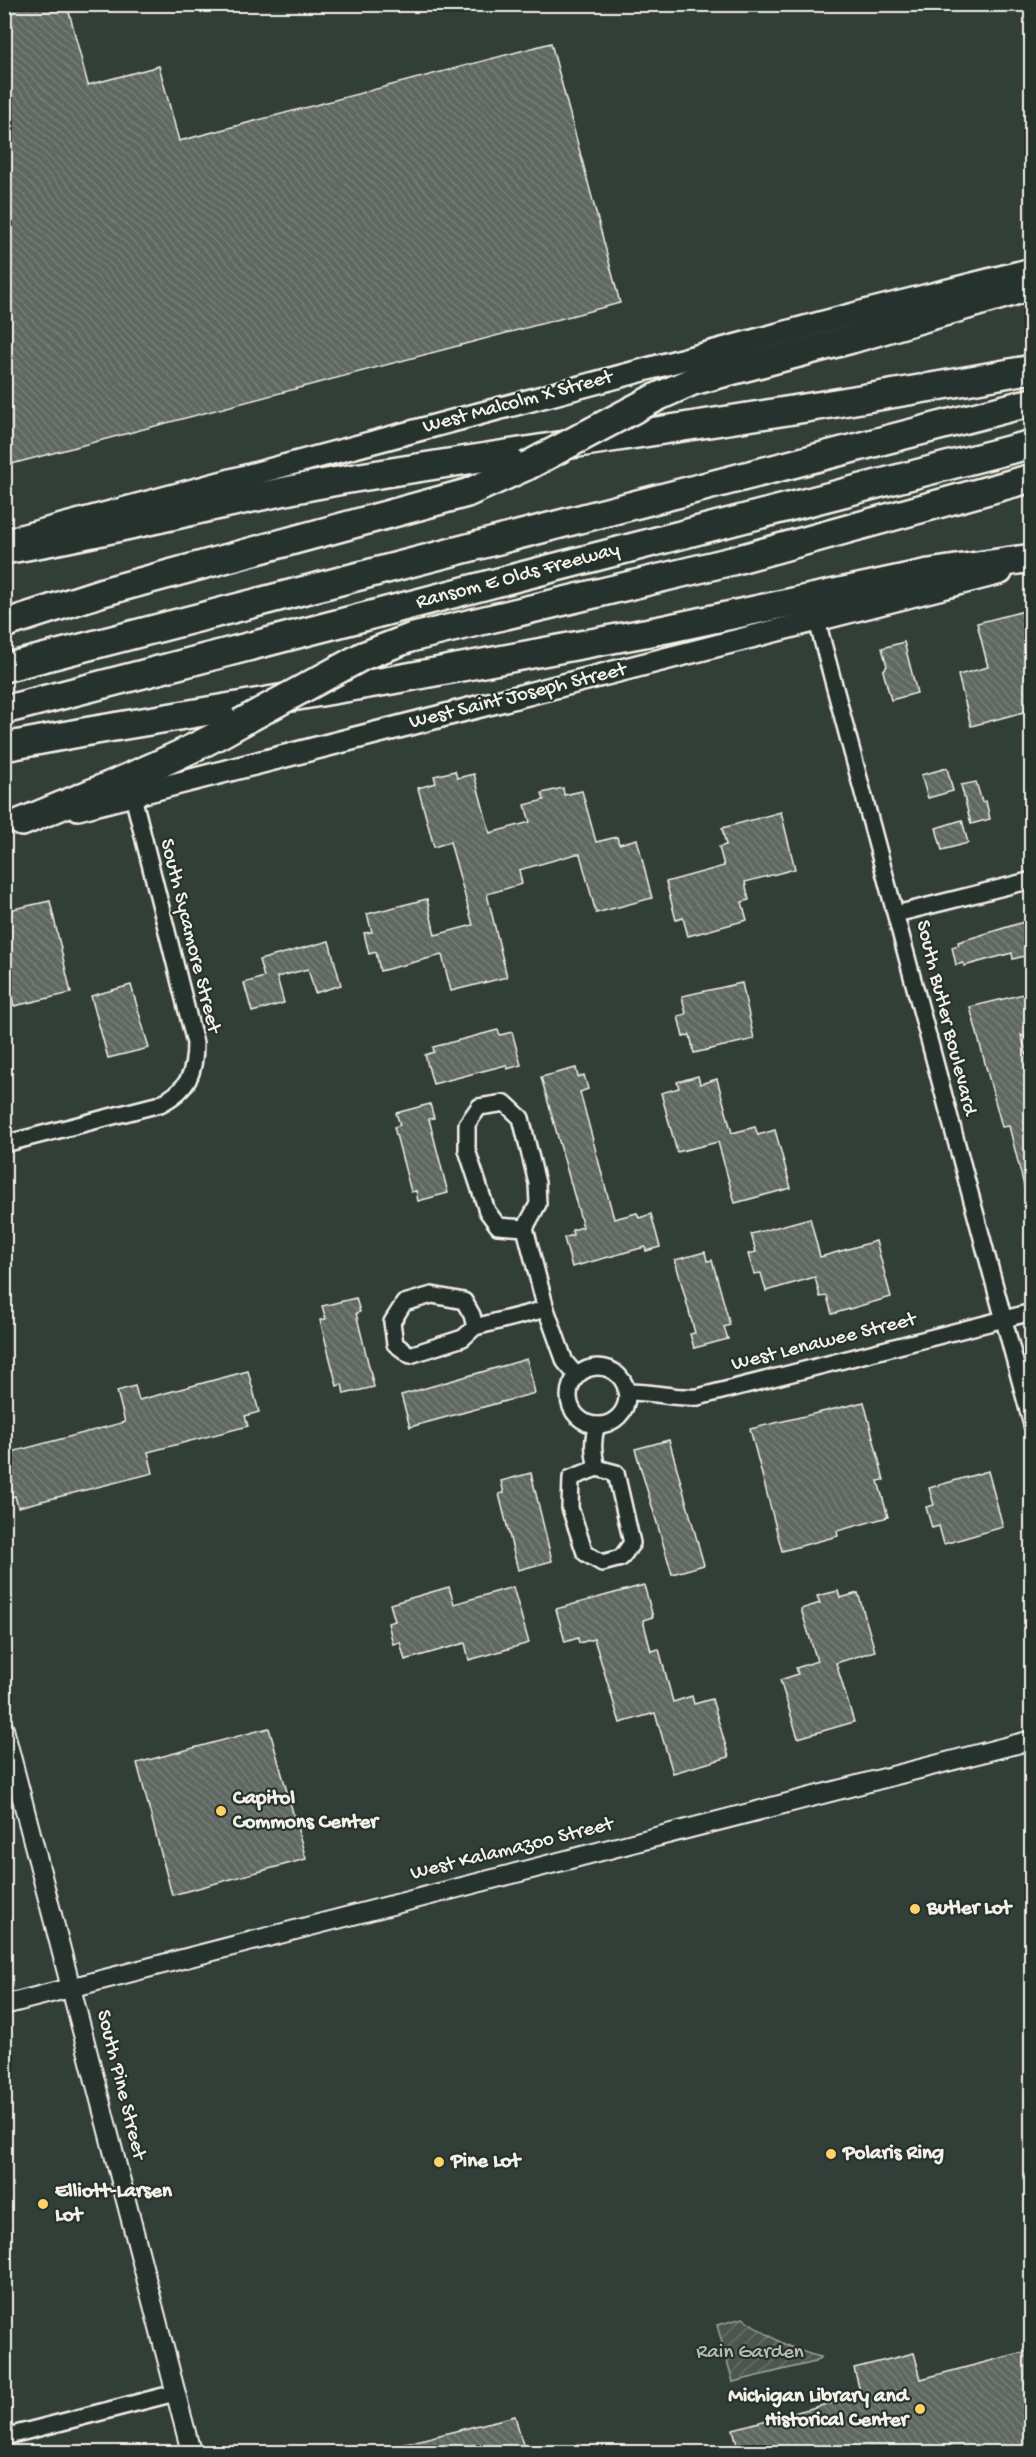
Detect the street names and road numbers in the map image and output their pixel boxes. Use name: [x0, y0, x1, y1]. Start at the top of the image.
street label: West Malcolm X Street: [420, 365, 618, 440]
street label: Ransom E Olds Freeway: [414, 538, 622, 616]
street label: West Saint Joseph Street: [407, 657, 631, 736]
street label: South Sycamore Street: [153, 836, 226, 1038]
street label: South Butler Boulevard: [909, 918, 982, 1120]
street label: West Lenawee Street: [729, 1307, 921, 1378]
street label: West Kalamazoo Street: [408, 1812, 618, 1887]
street label: South Pine Street: [89, 2008, 151, 2165]

